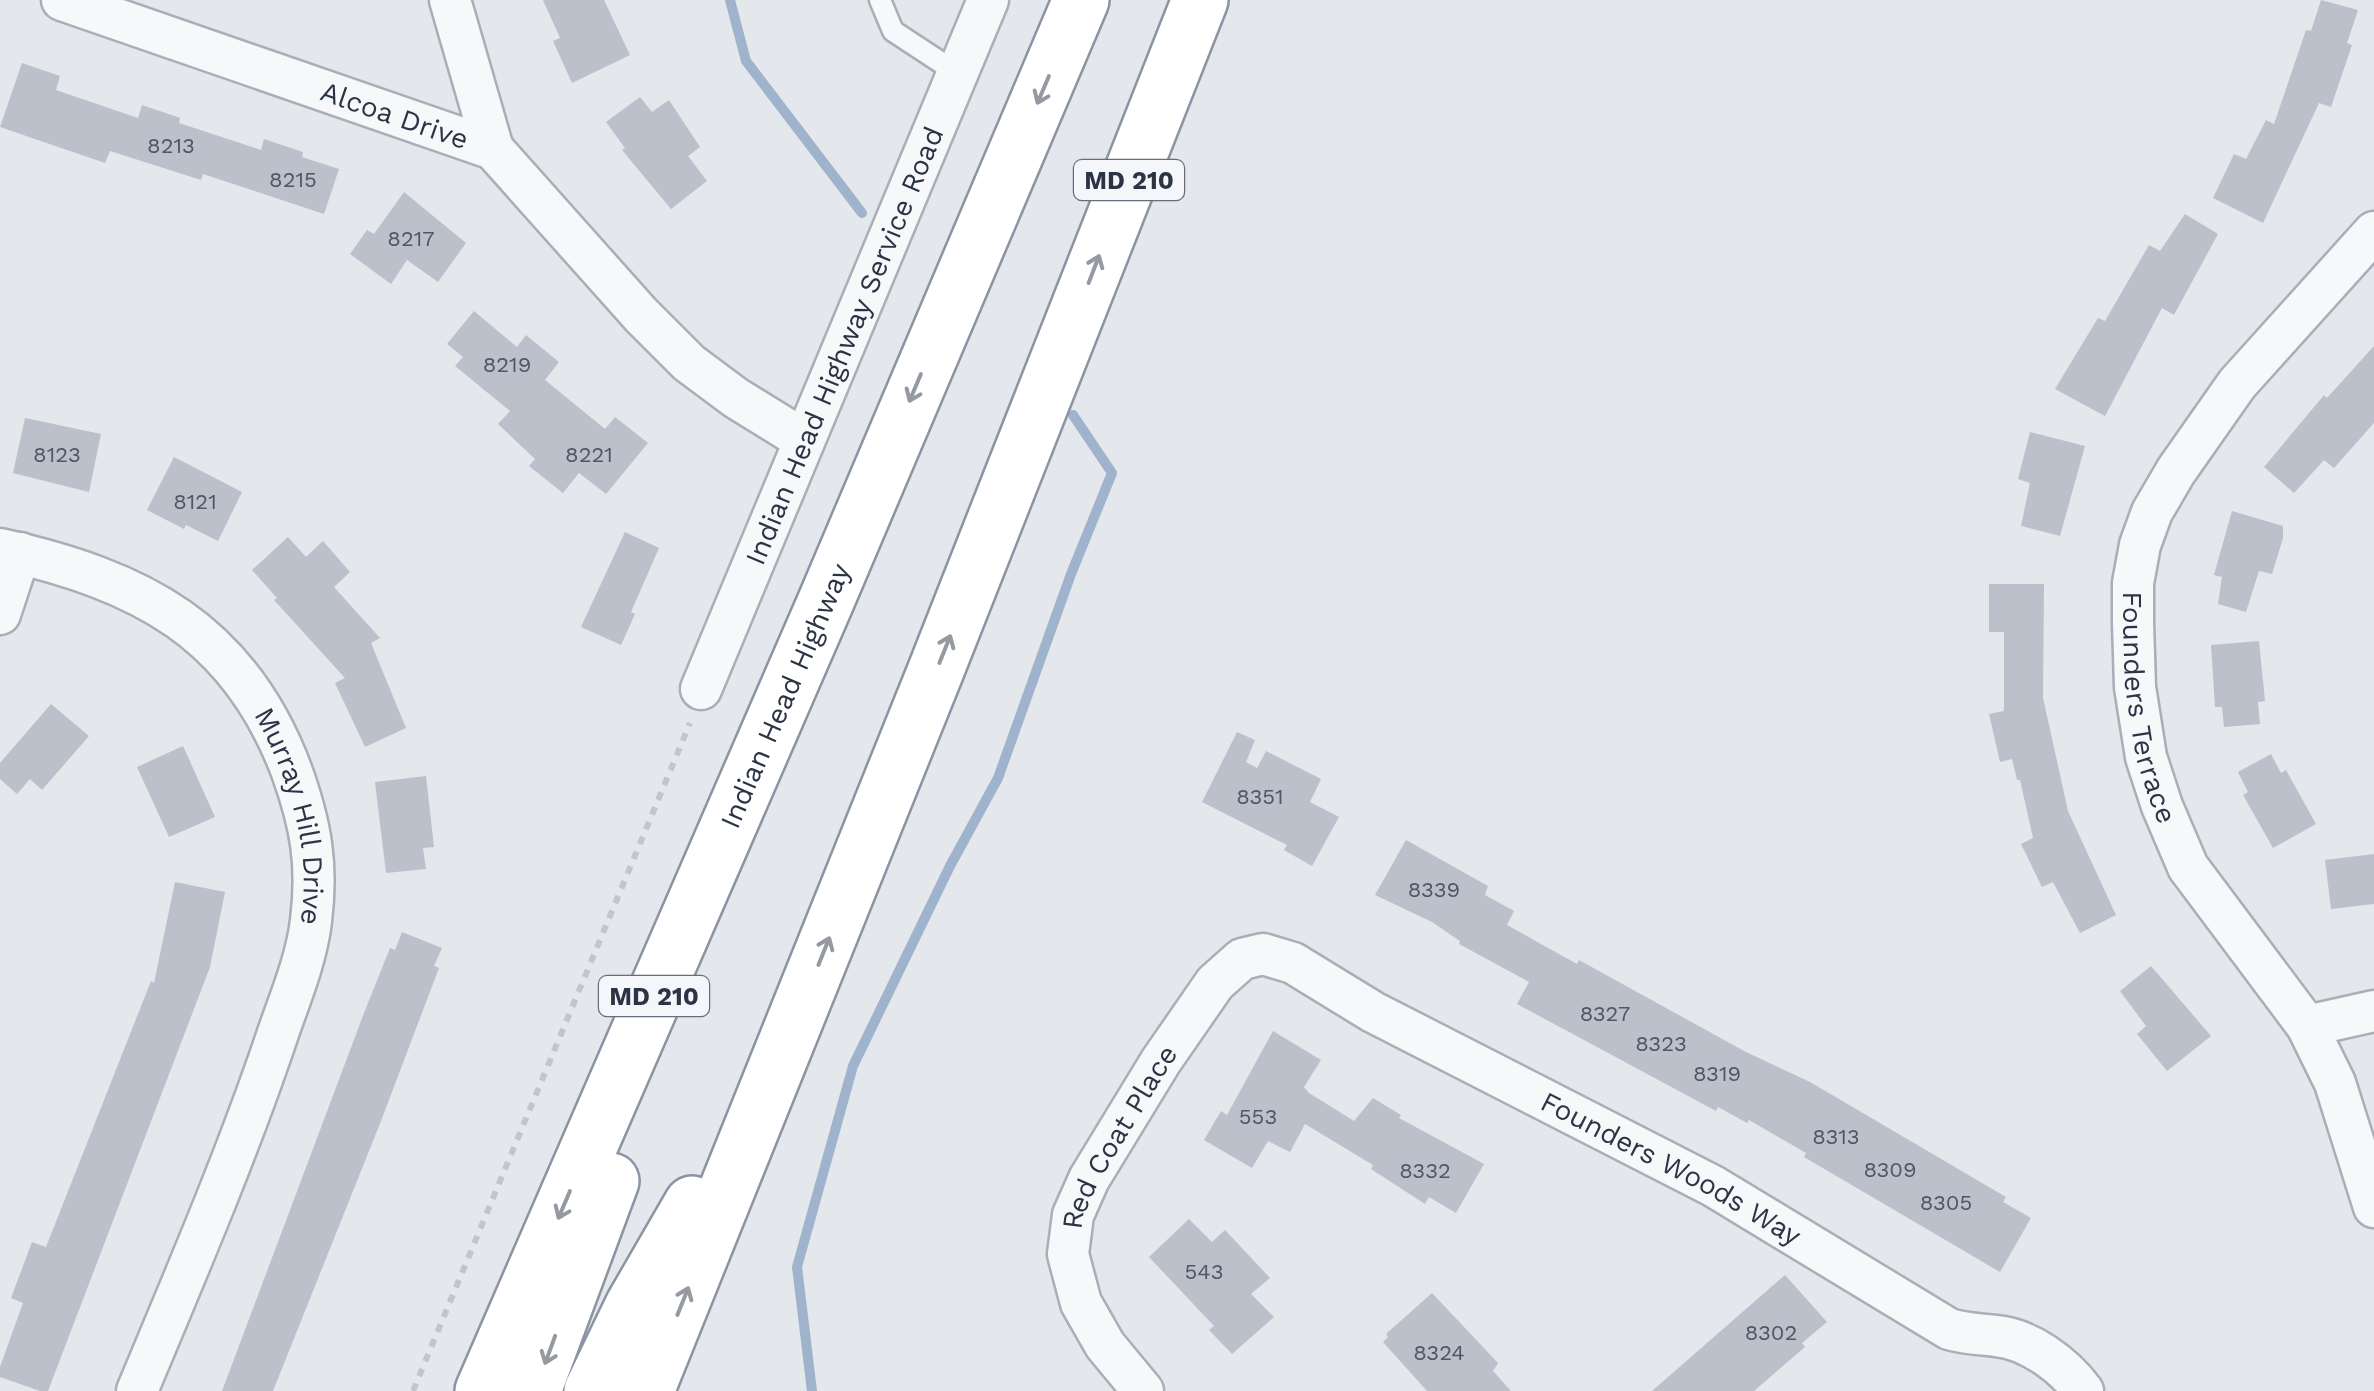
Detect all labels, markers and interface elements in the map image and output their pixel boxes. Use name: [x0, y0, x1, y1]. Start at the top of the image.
one-way arrow: [1033, 74, 1051, 105]
street label: Alcoa Drive: [316, 75, 473, 156]
street label: Indian Head Highway Service Road: [739, 122, 950, 570]
house number: 8213: [147, 133, 195, 158]
road number: MD 210: [1074, 160, 1184, 200]
house number: 8215: [269, 167, 317, 192]
house number: 8217: [387, 226, 435, 251]
one-way arrow: [1087, 255, 1105, 285]
house number: 8219: [483, 352, 531, 377]
one-way arrow: [905, 373, 923, 403]
house number: 8123: [33, 442, 81, 467]
house number: 8221: [565, 442, 613, 467]
house number: 8121: [173, 489, 217, 514]
street label: Indian Head Highway: [713, 558, 857, 833]
street label: Founders Terrace: [2116, 591, 2183, 828]
one-way arrow: [937, 634, 955, 665]
street label: Murray Hill Drive: [248, 702, 330, 927]
house number: 8351: [1236, 784, 1284, 809]
house number: 8339: [1408, 877, 1460, 902]
one-way arrow: [816, 936, 834, 966]
road number: MD 210: [599, 976, 709, 1016]
house number: 8327: [1580, 1001, 1630, 1026]
house number: 8323: [1635, 1031, 1687, 1056]
street label: Red Coat Place: [1055, 1039, 1184, 1231]
house number: 8319: [1693, 1061, 1741, 1086]
street label: Founders Woods Way: [1535, 1085, 1808, 1253]
house number: 553: [1239, 1104, 1277, 1129]
house number: 8313: [1812, 1124, 1860, 1149]
house number: 8309: [1863, 1157, 1917, 1182]
house number: 8332: [1399, 1158, 1451, 1183]
one-way arrow: [554, 1189, 572, 1219]
house number: 8305: [1920, 1190, 1972, 1215]
house number: 543: [1184, 1259, 1224, 1284]
one-way arrow: [675, 1286, 693, 1316]
house number: 8302: [1745, 1320, 1797, 1345]
one-way arrow: [540, 1333, 558, 1364]
house number: 8324: [1413, 1340, 1465, 1365]

